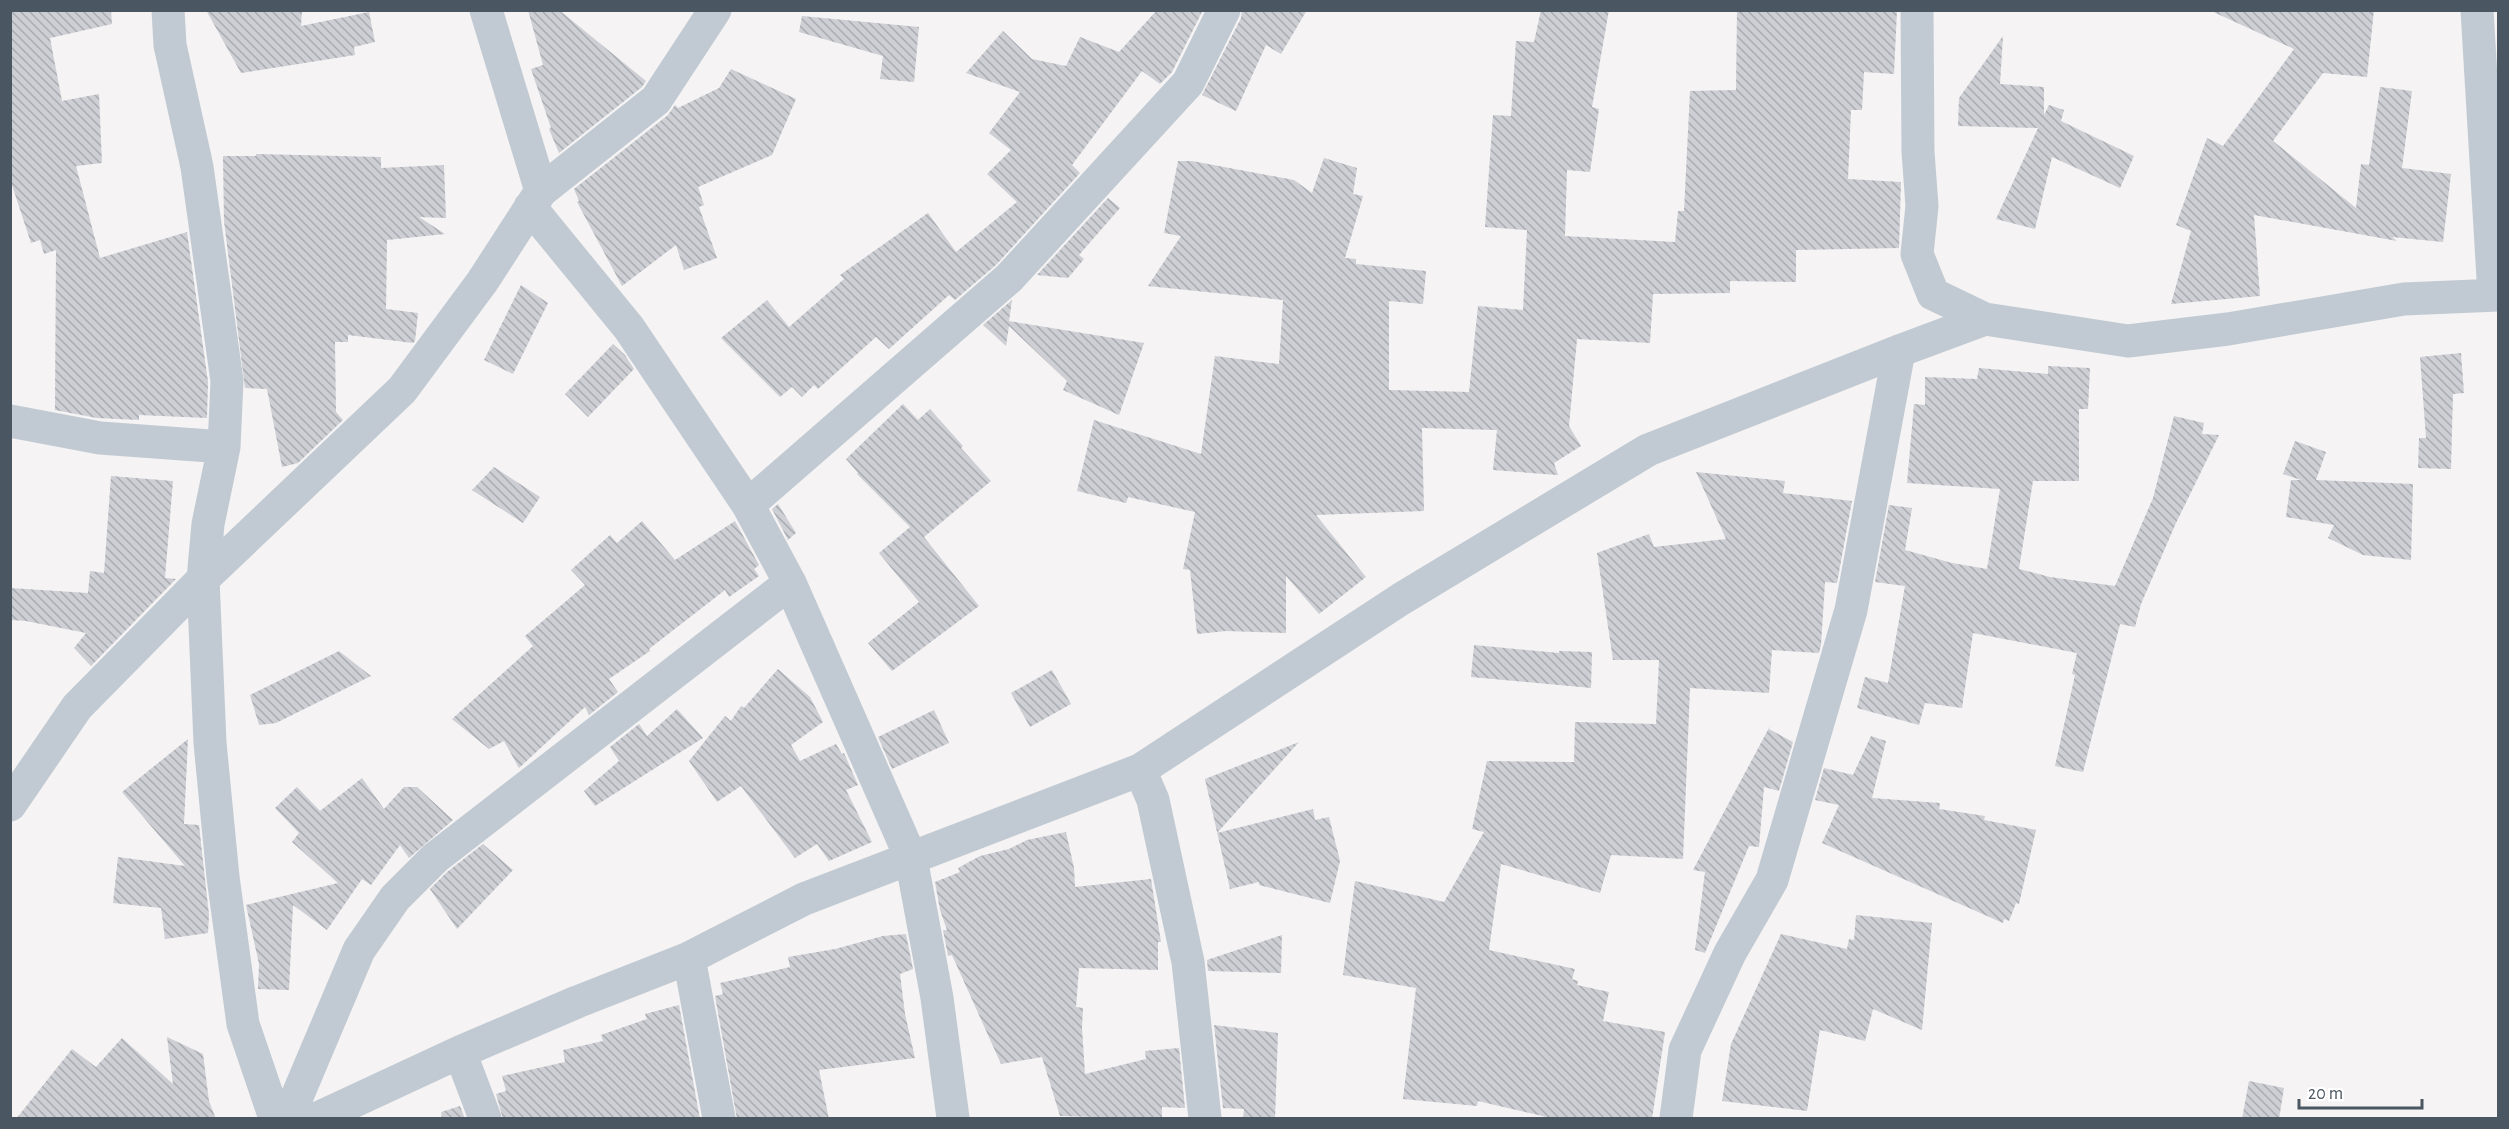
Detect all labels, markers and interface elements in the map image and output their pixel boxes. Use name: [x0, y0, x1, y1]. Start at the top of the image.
scale bar: [2299, 1072, 2422, 1110]
text: 20 m: [2308, 1085, 2343, 1103]

